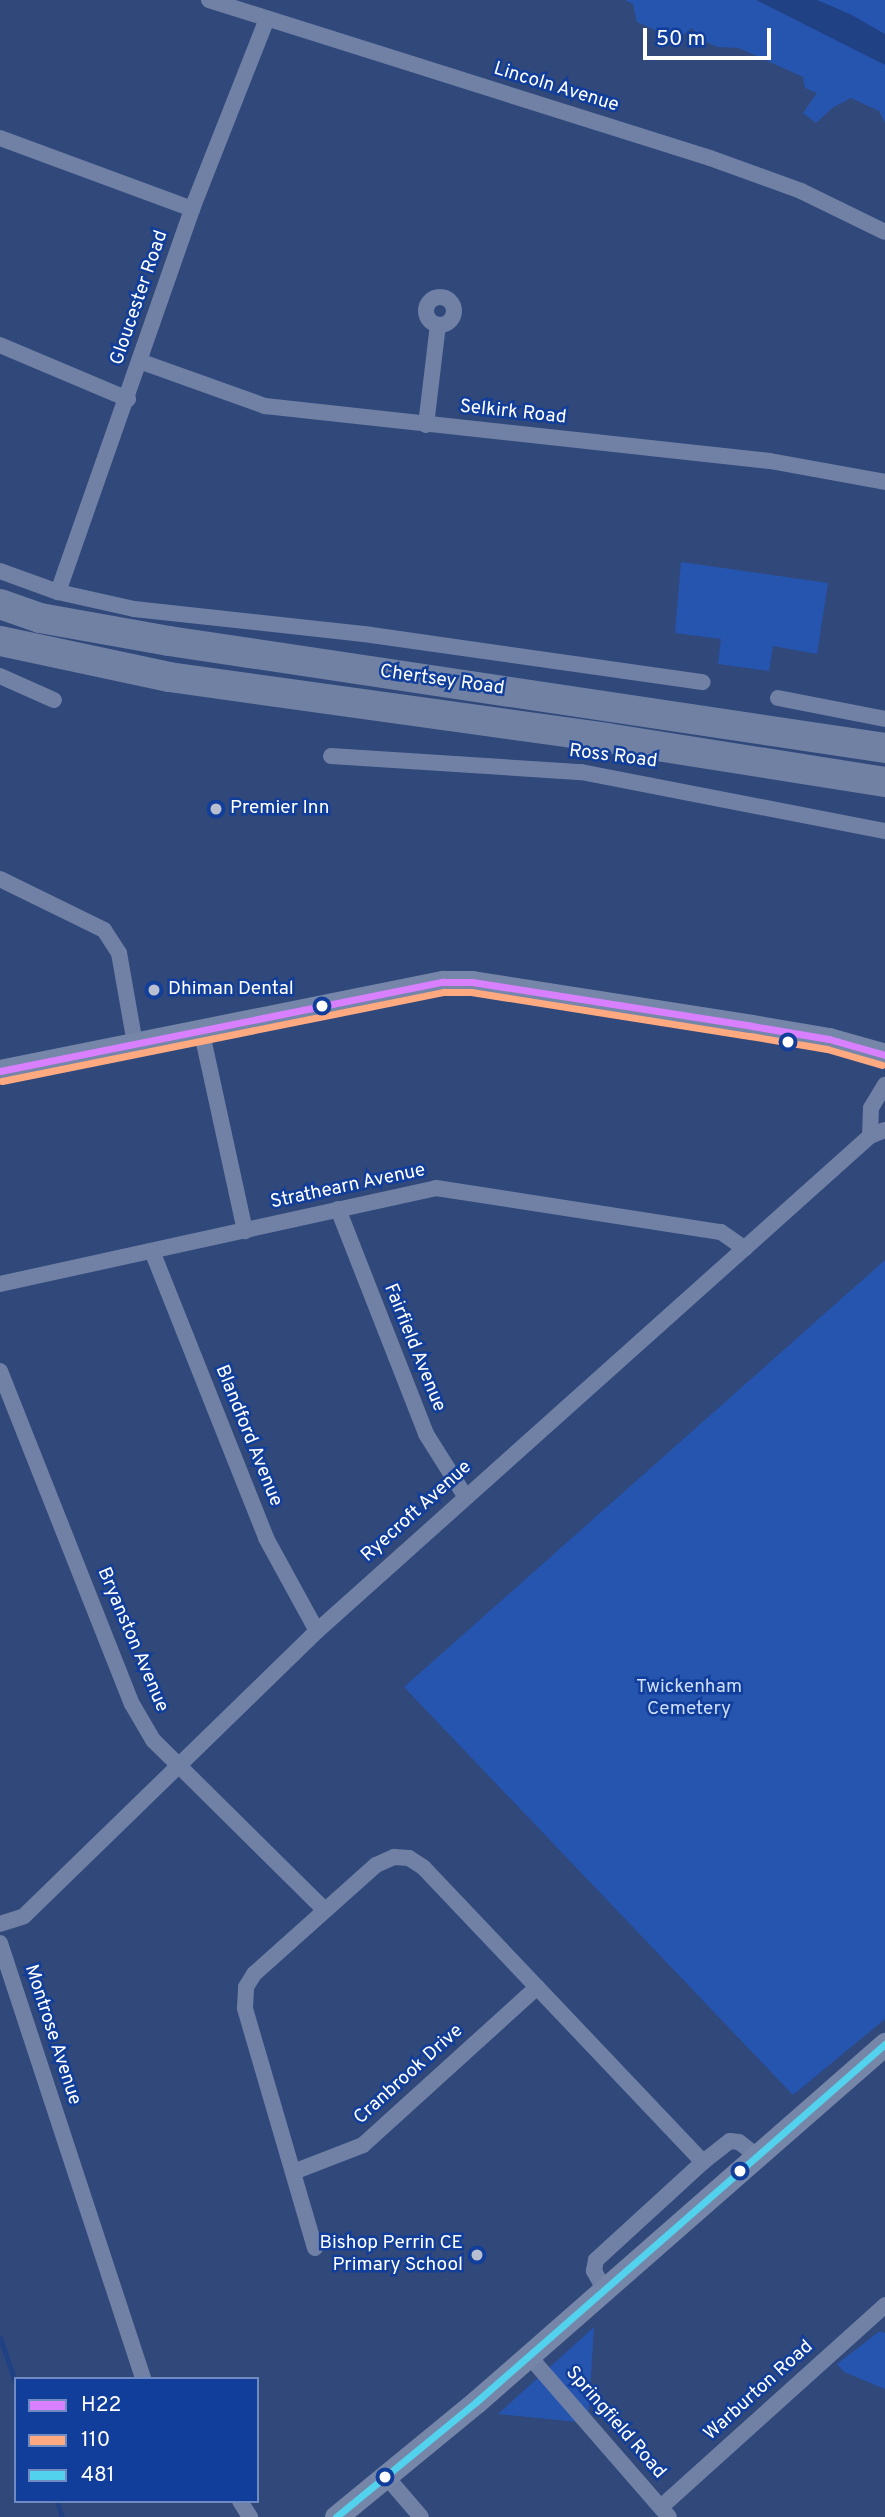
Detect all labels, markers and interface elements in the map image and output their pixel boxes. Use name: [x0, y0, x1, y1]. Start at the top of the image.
scale bar: [647, 14, 775, 58]
text: 50 m: [656, 26, 705, 53]
street label: Lincoln Avenue: [490, 58, 622, 118]
street label: Gloucester Road: [106, 228, 174, 368]
street label: Selkirk Road: [459, 396, 567, 430]
street label: Chertsey Road: [378, 661, 506, 701]
street label: Ross Road: [568, 740, 658, 774]
place label: Premier Inn: [230, 798, 329, 820]
marker: Premier Inn: [208, 801, 224, 817]
place label: Dhiman Dental: [168, 979, 294, 1001]
marker: Dhiman Dental: [146, 982, 162, 998]
unlabelled marker: [315, 999, 329, 1013]
unlabelled marker: [781, 1035, 795, 1049]
street label: Strathearn Avenue: [268, 1159, 428, 1215]
street label: Fairfield Avenue: [378, 1280, 450, 1416]
street label: Blandford Avenue: [209, 1362, 287, 1510]
street label: Ryecroft Avenue: [357, 1456, 477, 1568]
street label: Bryanston Avenue: [91, 1564, 173, 1716]
park label: Twickenham Cemetery: [636, 1677, 742, 1721]
street label: Montrose Avenue: [18, 1962, 86, 2108]
street label: Cranbrook Drive: [350, 2020, 468, 2130]
unlabelled marker: [733, 2164, 747, 2178]
place label: Bishop Perrin CE Primary School: [320, 2233, 463, 2277]
marker: Bishop Perrin CE Primary School: [469, 2247, 485, 2263]
street label: Warburton Road: [700, 2336, 818, 2446]
street label: Springfield Road: [560, 2362, 670, 2484]
legend: [14, 2377, 259, 2503]
text: H22: [81, 2392, 121, 2419]
text: 110: [81, 2427, 110, 2454]
text: 481: [81, 2462, 115, 2489]
unlabelled marker: [378, 2470, 392, 2484]

